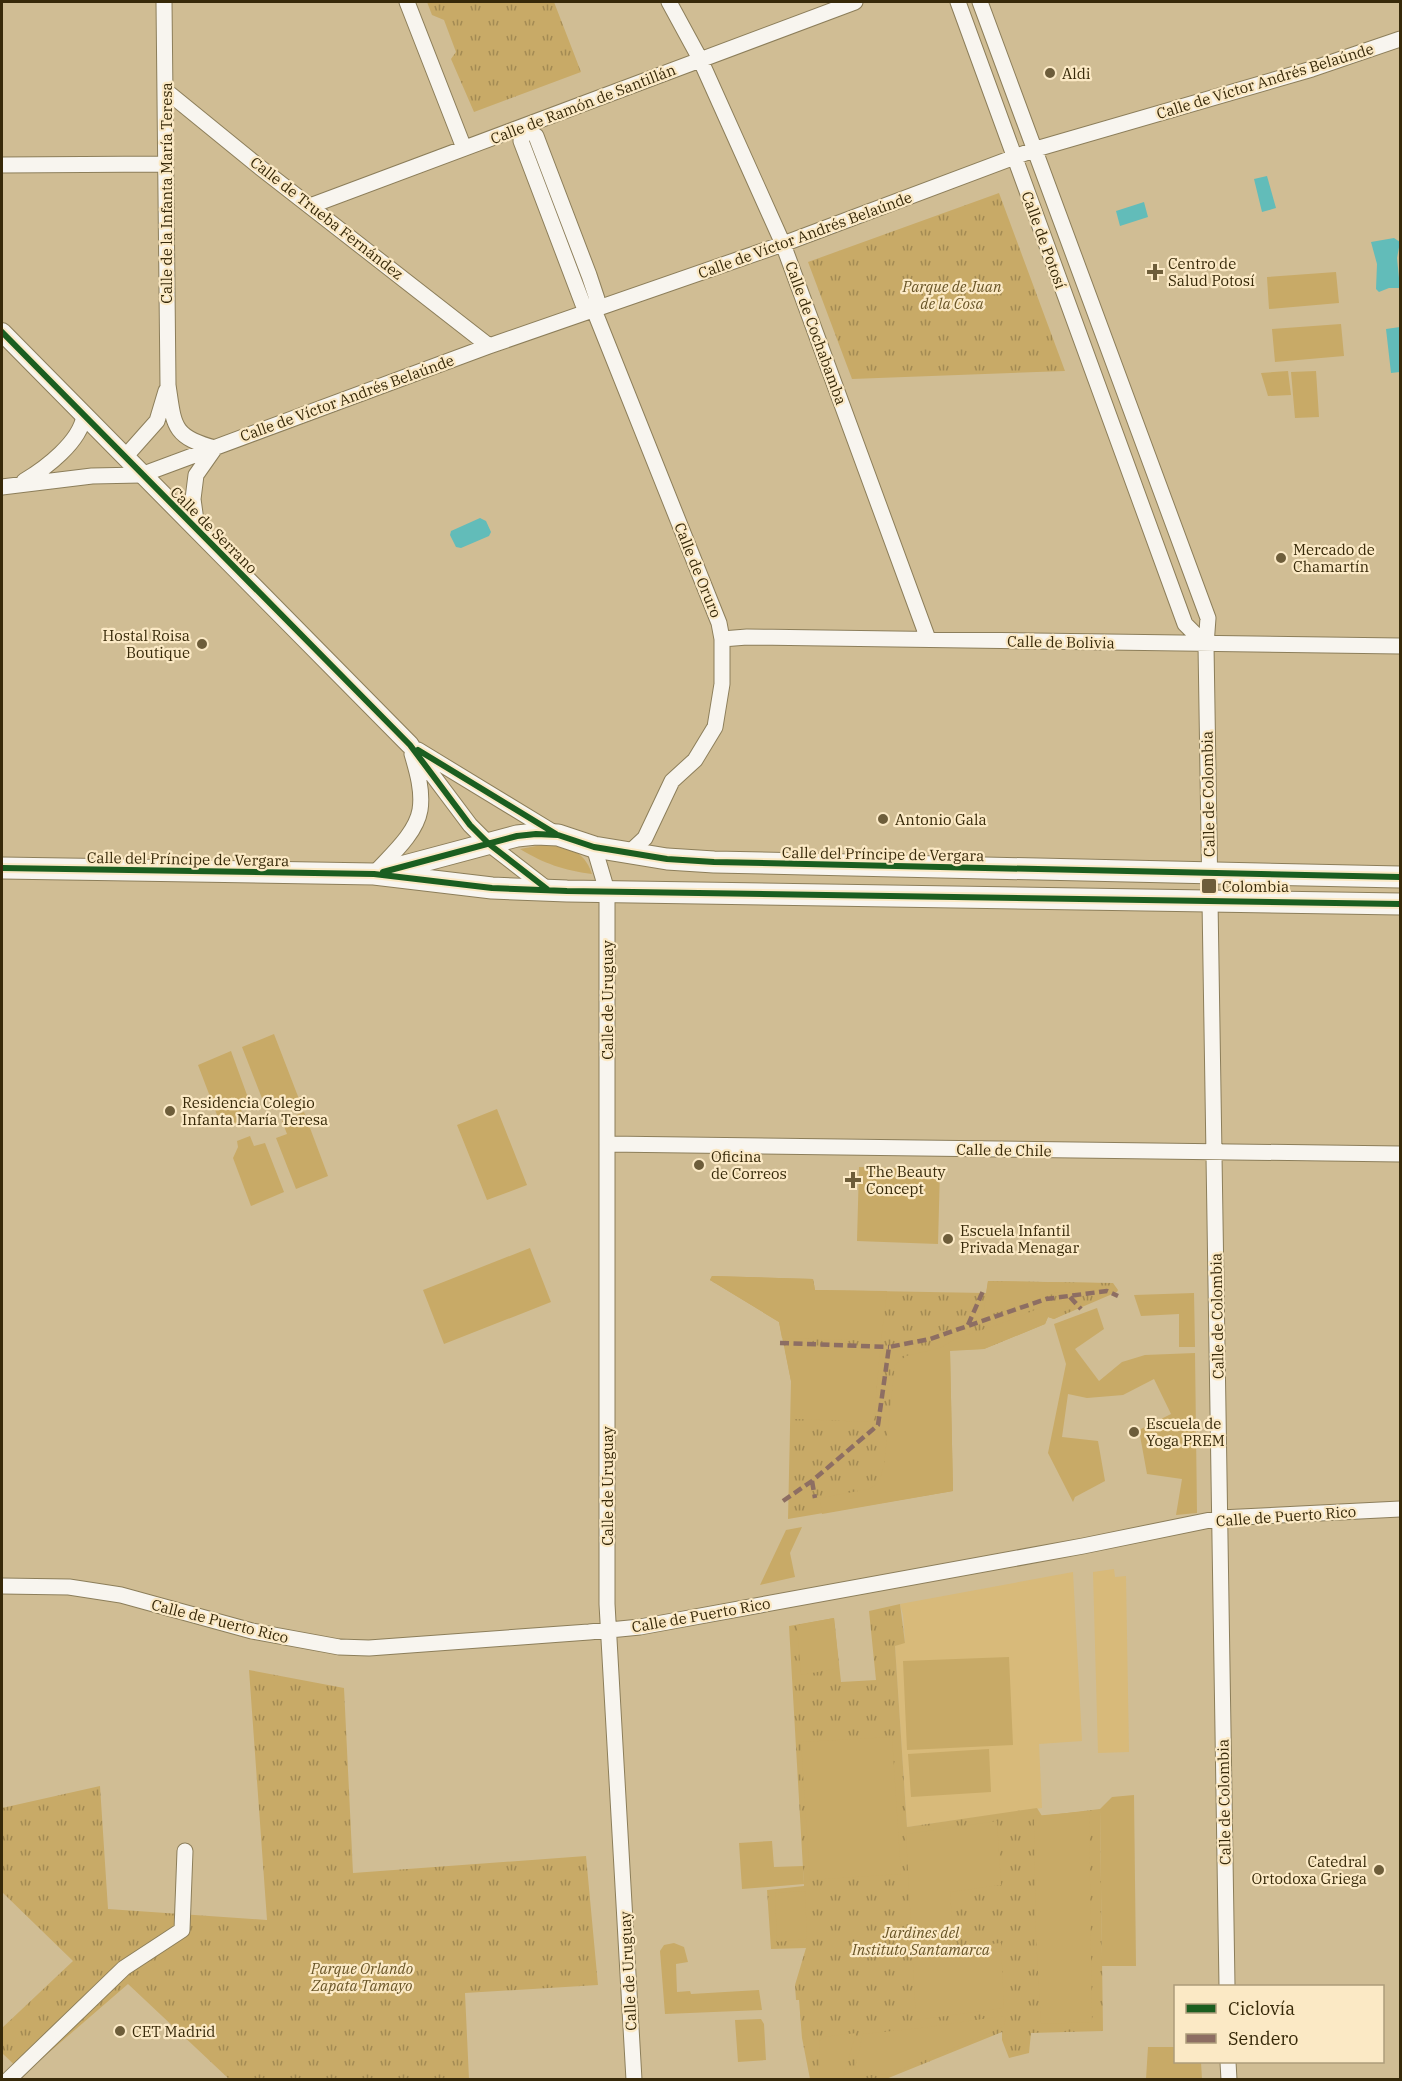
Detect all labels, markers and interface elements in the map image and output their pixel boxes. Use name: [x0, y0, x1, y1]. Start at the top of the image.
street label: Calle de Víctor Andrés Belaúnde: [1154, 39, 1376, 123]
street label: Calle de Ramón de Santillán: [488, 60, 679, 148]
place label: Aldi: [1062, 64, 1091, 83]
marker: Aldi: [1043, 66, 1057, 80]
street label: Calle de la Infanta María Teresa: [157, 82, 176, 304]
street label: Calle de Trueba Fernández: [247, 152, 407, 284]
street label: Calle de Víctor Andrés Belaúnde: [695, 187, 915, 283]
street label: Calle de Potosí: [1018, 189, 1071, 292]
place label: Centro de Salud Potosí: [1168, 254, 1255, 290]
street label: Calle de Cochabamba: [781, 259, 851, 407]
marker: Centro de Salud Potosí: [1146, 263, 1164, 281]
park label: Parque de Juan de la Cosa: [902, 277, 1002, 313]
street label: Calle de Víctor Andrés Belaúnde: [237, 350, 457, 446]
street label: Calle de Serrano: [167, 483, 261, 577]
street label: Calle de Oruro: [670, 520, 726, 620]
place label: Mercado de Chamartín: [1293, 540, 1375, 576]
marker: Mercado de Chamartín: [1274, 551, 1288, 565]
place label: Hostal Roisa Boutique: [103, 626, 190, 662]
street label: Calle de Bolivia: [1007, 632, 1115, 652]
marker: Hostal Roisa Boutique: [195, 637, 209, 651]
street label: Calle de Colombia: [1197, 731, 1219, 857]
place label: Antonio Gala: [895, 810, 987, 829]
marker: Antonio Gala: [876, 812, 890, 826]
street label: Calle del Príncipe de Vergara: [782, 843, 984, 865]
street label: Calle del Príncipe de Vergara: [87, 848, 289, 870]
marker: Colombia: [1200, 877, 1218, 895]
place label: Colombia: [1222, 877, 1289, 896]
street label: Calle de Uruguay: [598, 940, 617, 1060]
place label: Residencia Colegio Infanta María Teresa: [182, 1093, 328, 1129]
marker: Residencia Colegio Infanta María Teresa: [163, 1104, 177, 1118]
street label: Calle de Chile: [956, 1140, 1052, 1160]
place label: Oficina de Correos: [711, 1147, 787, 1183]
marker: Oficina de Correos: [692, 1158, 706, 1172]
place label: The Beauty Concept: [866, 1162, 946, 1198]
marker: The Beauty Concept: [844, 1171, 862, 1189]
place label: Escuela Infantil Privada Menagar: [960, 1221, 1080, 1257]
marker: Escuela Infantil Privada Menagar: [941, 1232, 955, 1246]
street label: Calle de Colombia: [1206, 1253, 1228, 1379]
place label: Escuela de Yoga PREM: [1146, 1414, 1225, 1450]
marker: Escuela de Yoga PREM: [1127, 1425, 1141, 1439]
street label: Calle de Uruguay: [598, 1426, 617, 1546]
street label: Calle de Puerto Rico: [1215, 1502, 1357, 1530]
street label: Calle de Puerto Rico: [630, 1593, 772, 1637]
street label: Calle de Puerto Rico: [150, 1595, 290, 1647]
street label: Calle de Colombia: [1213, 1739, 1235, 1865]
place label: Catedral Ortodoxa Griega: [1252, 1852, 1367, 1888]
marker: Catedral Ortodoxa Griega: [1372, 1863, 1386, 1877]
street label: Calle de Uruguay: [615, 1911, 641, 2031]
park label: Jardines del Instituto Santamarca: [851, 1923, 991, 1959]
park label: Parque Orlando Zapata Tamayo: [310, 1959, 413, 1995]
legend: [1174, 1985, 1384, 2063]
text: Ciclovía: [1228, 1997, 1295, 2020]
place label: CET Madrid: [132, 2022, 216, 2041]
marker: CET Madrid: [113, 2024, 127, 2038]
text: Sendero: [1228, 2027, 1298, 2050]

